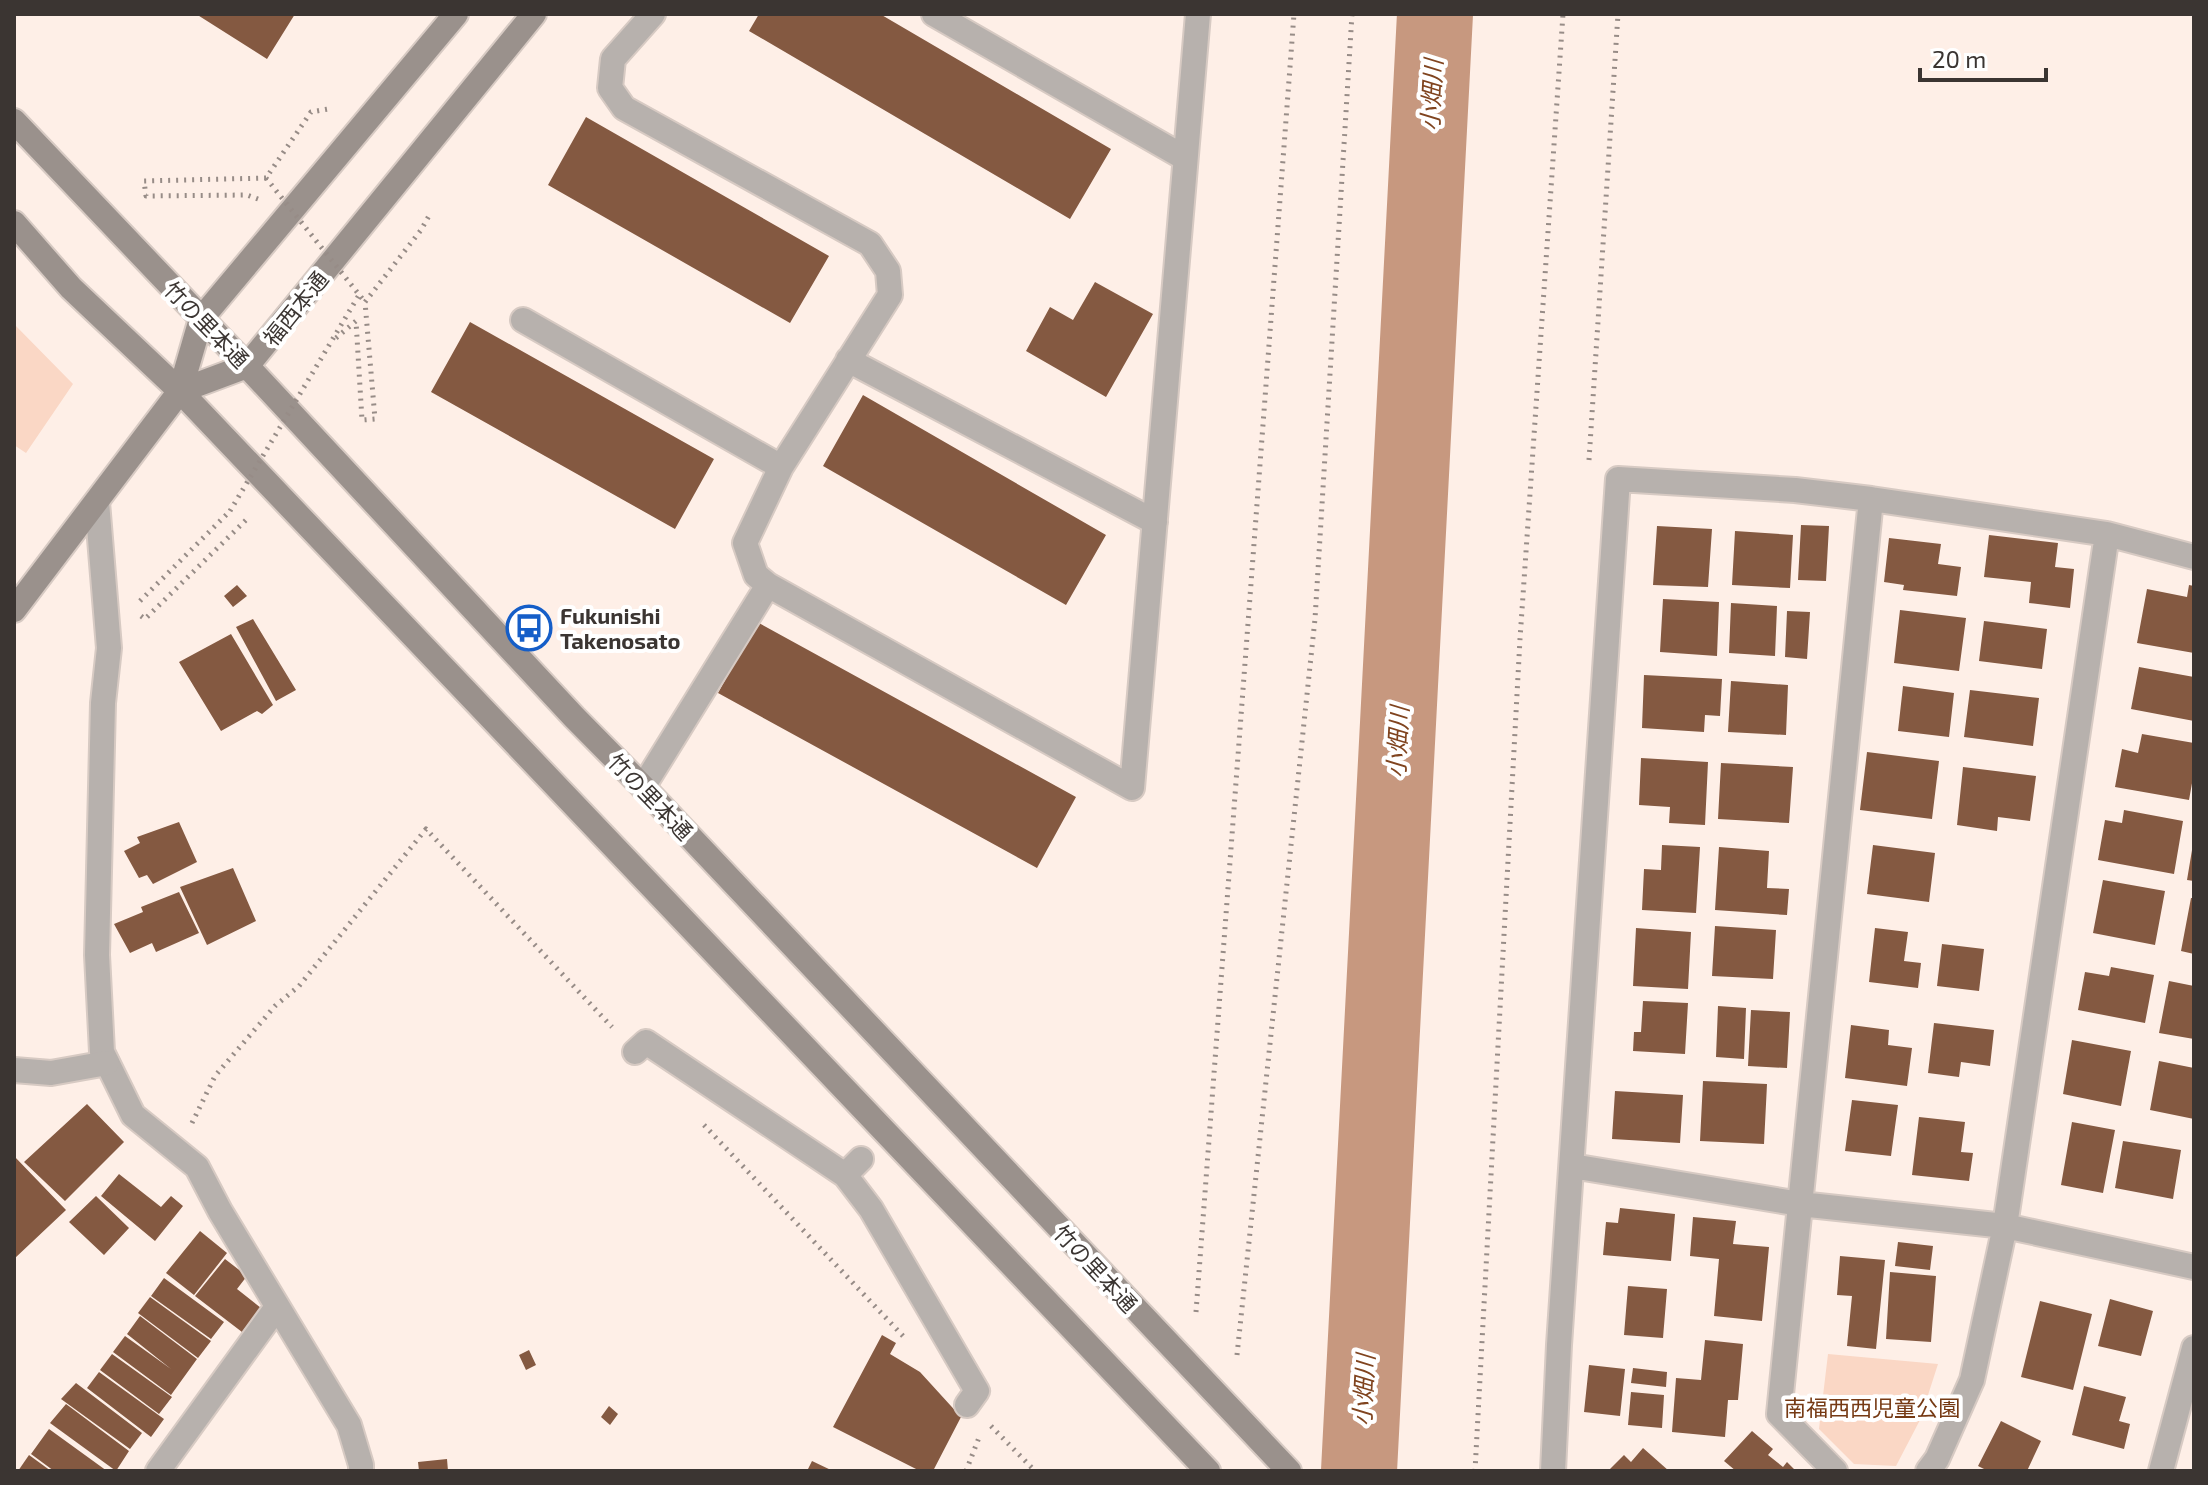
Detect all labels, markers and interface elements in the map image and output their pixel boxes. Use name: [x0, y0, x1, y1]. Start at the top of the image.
scale bar: [1920, 32, 2046, 82]
text: 20 m: [1932, 44, 1986, 73]
water label: 小畑川: [1415, 55, 1448, 132]
street label: 福西本通: [257, 266, 333, 350]
street label: 竹の里本通: [159, 275, 255, 373]
place label: Fukunishi Takenosato: [560, 602, 681, 653]
bus stop icon: Fukunishi Takenosato: [505, 604, 553, 652]
water label: 小畑川: [1381, 702, 1414, 779]
street label: 竹の里本通: [603, 747, 699, 845]
street label: 竹の里本通: [1049, 1219, 1143, 1317]
water label: 小畑川: [1347, 1350, 1380, 1427]
park label: 南福西西児童公園: [1784, 1394, 1960, 1420]

